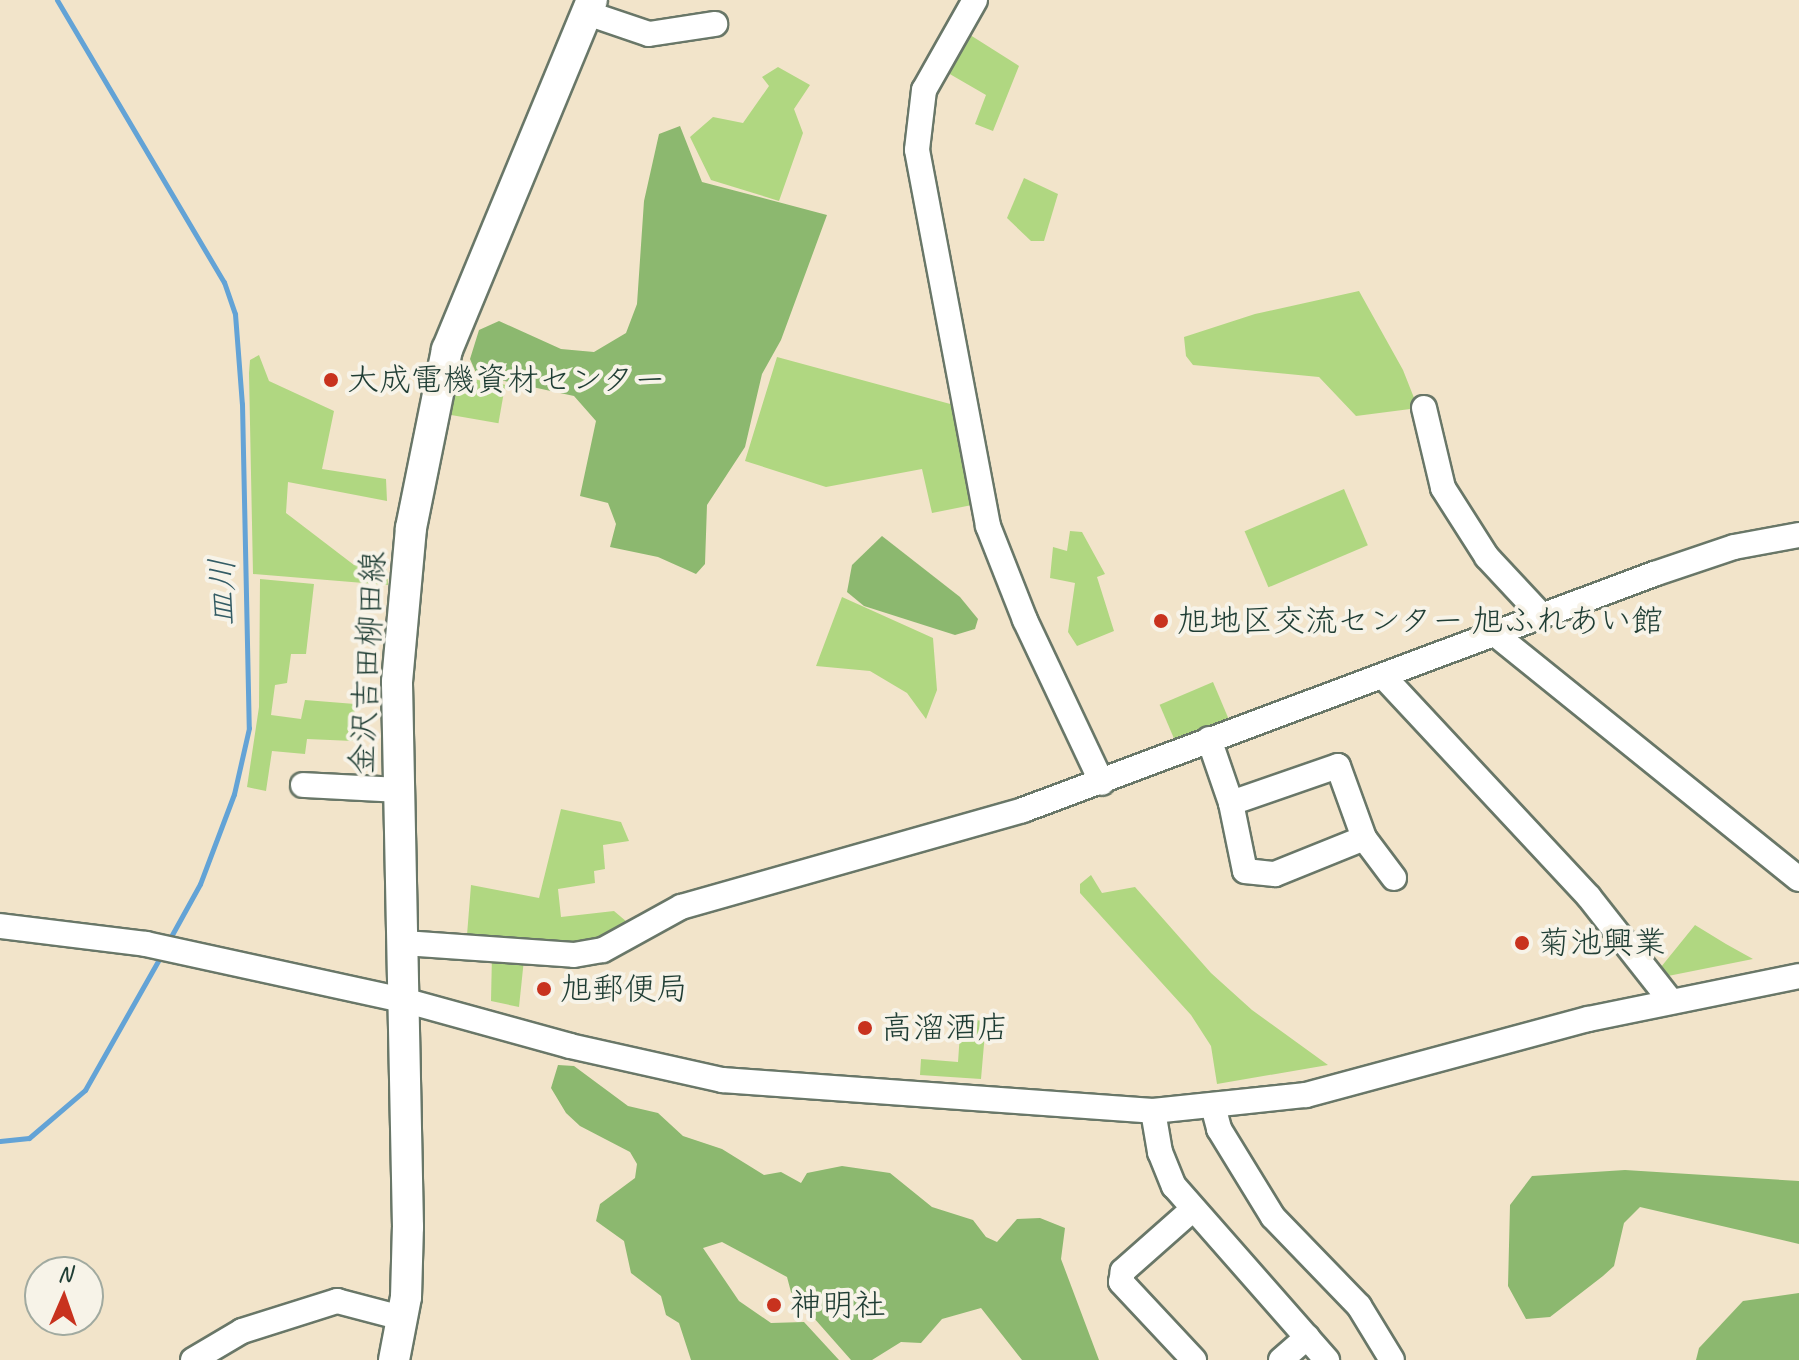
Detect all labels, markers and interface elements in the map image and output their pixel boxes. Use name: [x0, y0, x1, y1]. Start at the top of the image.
place label: 大成電機資材センター: [347, 361, 667, 399]
marker: 大成電機資材センター: [322, 371, 340, 389]
street label: 金沢吉田柳田線: [343, 550, 393, 776]
water label: 皿川: [201, 558, 243, 626]
place label: 旭地区交流センター 旭ふれあい館: [1177, 602, 1665, 640]
marker: 旭地区交流センター 旭ふれあい館: [1152, 612, 1170, 630]
place label: 菊池興業: [1538, 924, 1666, 962]
marker: 菊池興業: [1513, 934, 1531, 952]
place label: 旭郵便局: [560, 970, 688, 1008]
marker: 旭郵便局: [535, 980, 553, 998]
place label: 高溜酒店: [881, 1009, 1009, 1047]
marker: 高溜酒店: [856, 1019, 874, 1037]
north arrow: [24, 1256, 104, 1336]
text: N: [57, 1260, 72, 1288]
place label: 神明社: [790, 1286, 886, 1324]
marker: 神明社: [765, 1296, 783, 1314]

